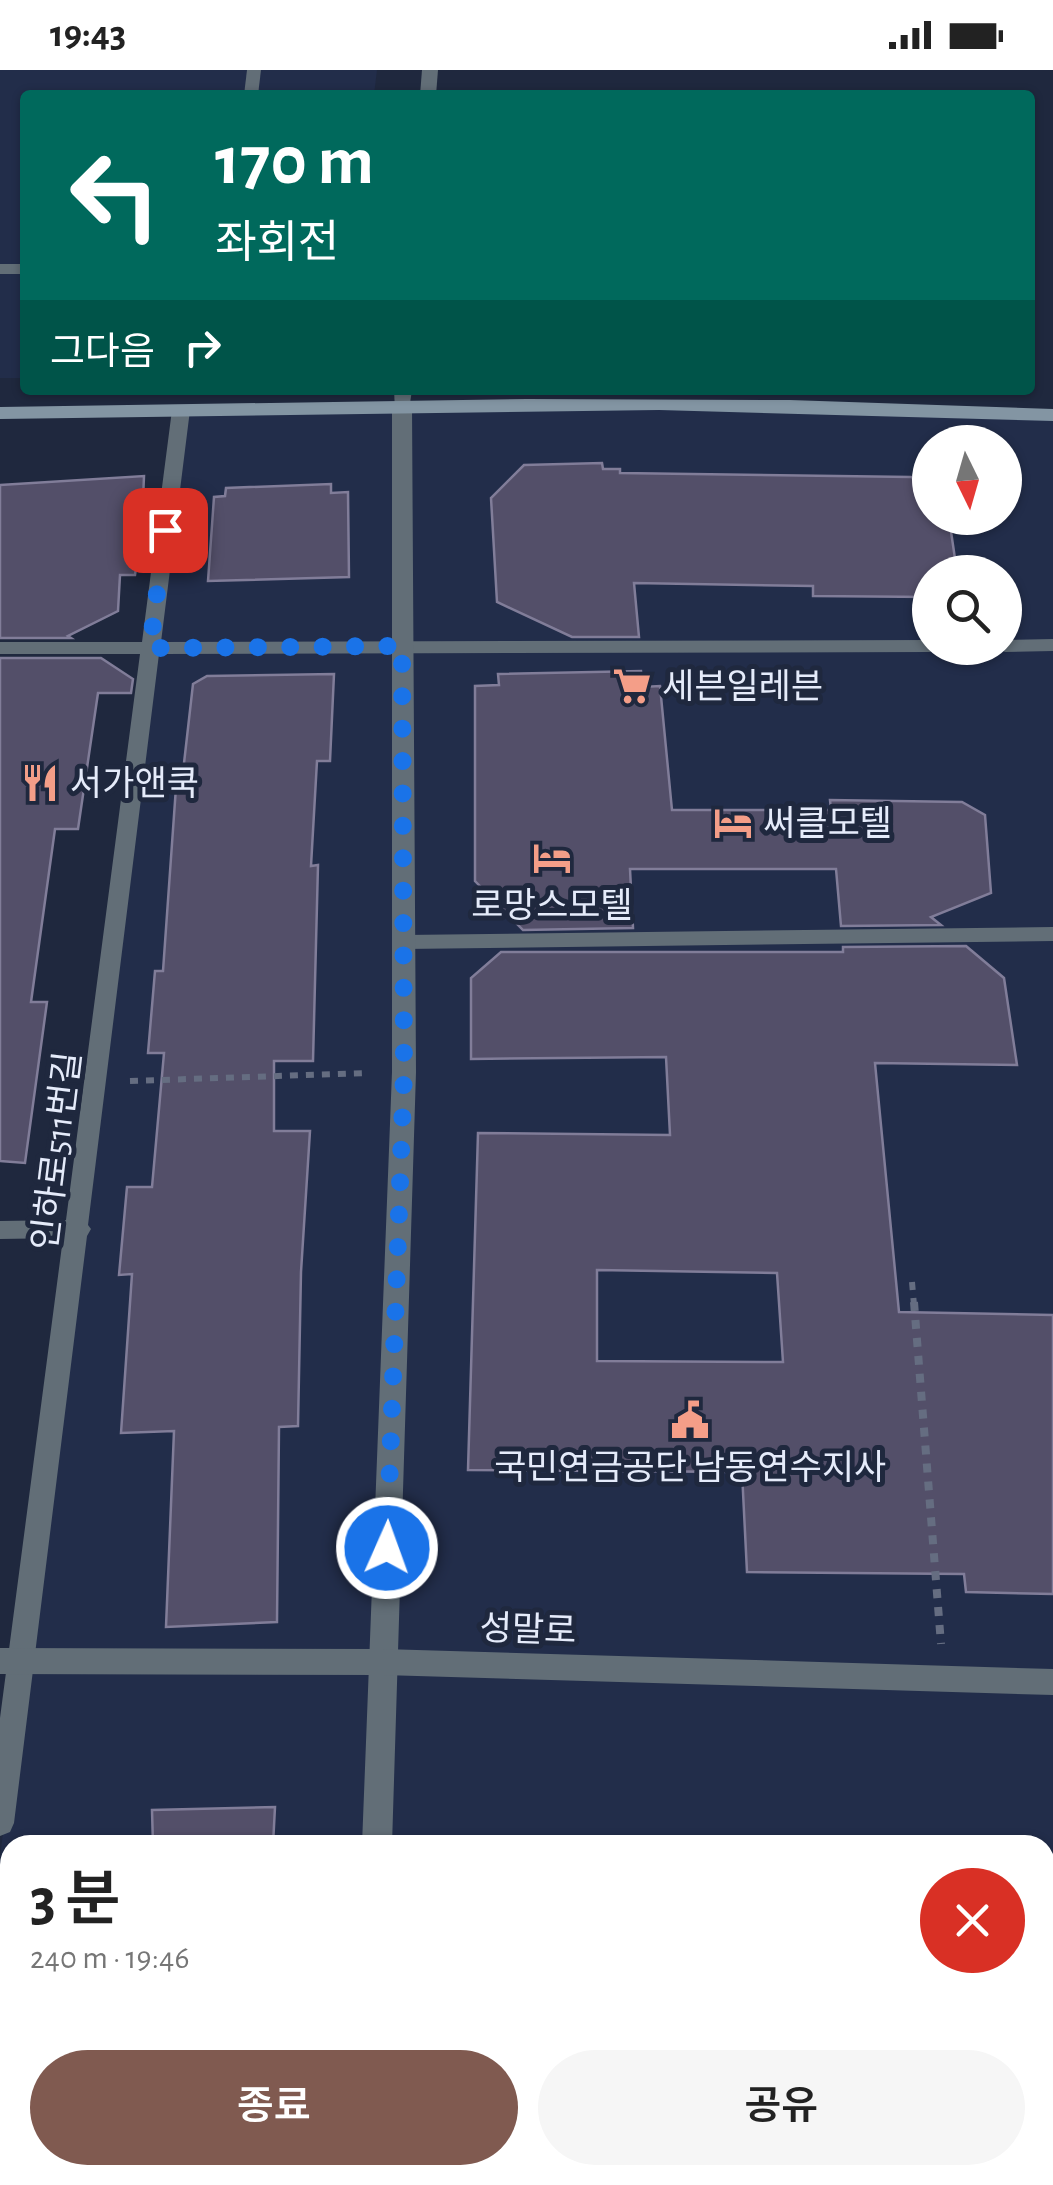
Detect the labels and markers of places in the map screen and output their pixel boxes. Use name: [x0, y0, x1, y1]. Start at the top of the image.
pin: [123, 488, 208, 573]
supermarket icon: 세븐일레븐: [611, 665, 653, 707]
place label: 세븐일레븐: [662, 669, 823, 705]
restaurant icon: 서가앤쿡: [19, 762, 61, 804]
place label: 서가앤쿡: [70, 766, 199, 802]
hotel icon: 써클모텔: [712, 802, 754, 844]
place label: 써클모텔: [763, 806, 892, 842]
hotel icon: 로망스모텔: [531, 837, 573, 879]
place label: 로망스모텔: [471, 888, 633, 924]
public building icon: 국민연금공단 남동연수지사: [669, 1399, 711, 1441]
place label: 국민연금공단 남동연수지사: [494, 1450, 886, 1486]

